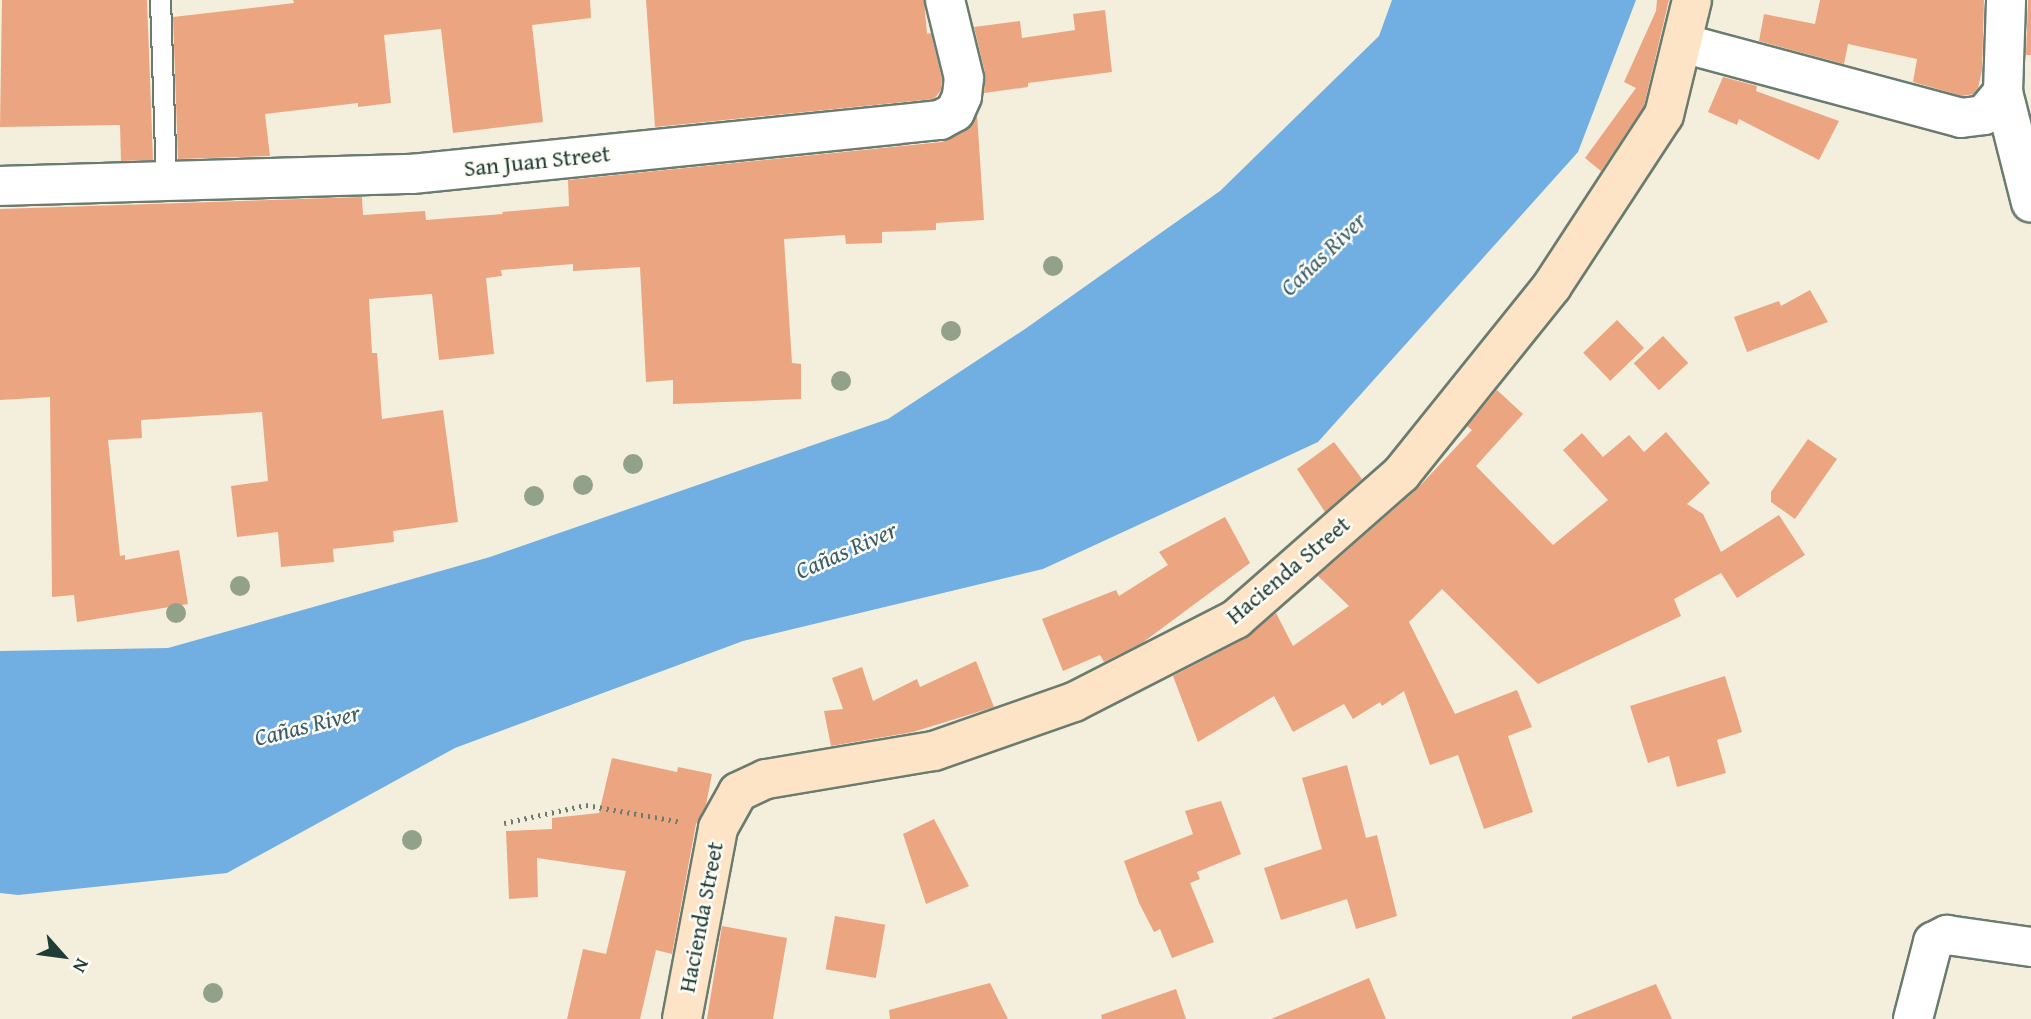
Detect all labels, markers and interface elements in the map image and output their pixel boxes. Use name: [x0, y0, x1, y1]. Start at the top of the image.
street label: San Juan Street: [463, 140, 611, 182]
water label: Cañas River: [1274, 206, 1372, 302]
street label: Hacienda Street: [1221, 510, 1355, 630]
water label: Cañas River: [791, 515, 901, 585]
water label: Cañas River: [251, 698, 363, 752]
street label: Hacienda Street: [673, 839, 729, 995]
north arrow: [28, 921, 98, 991]
text: N: [66, 954, 97, 978]

